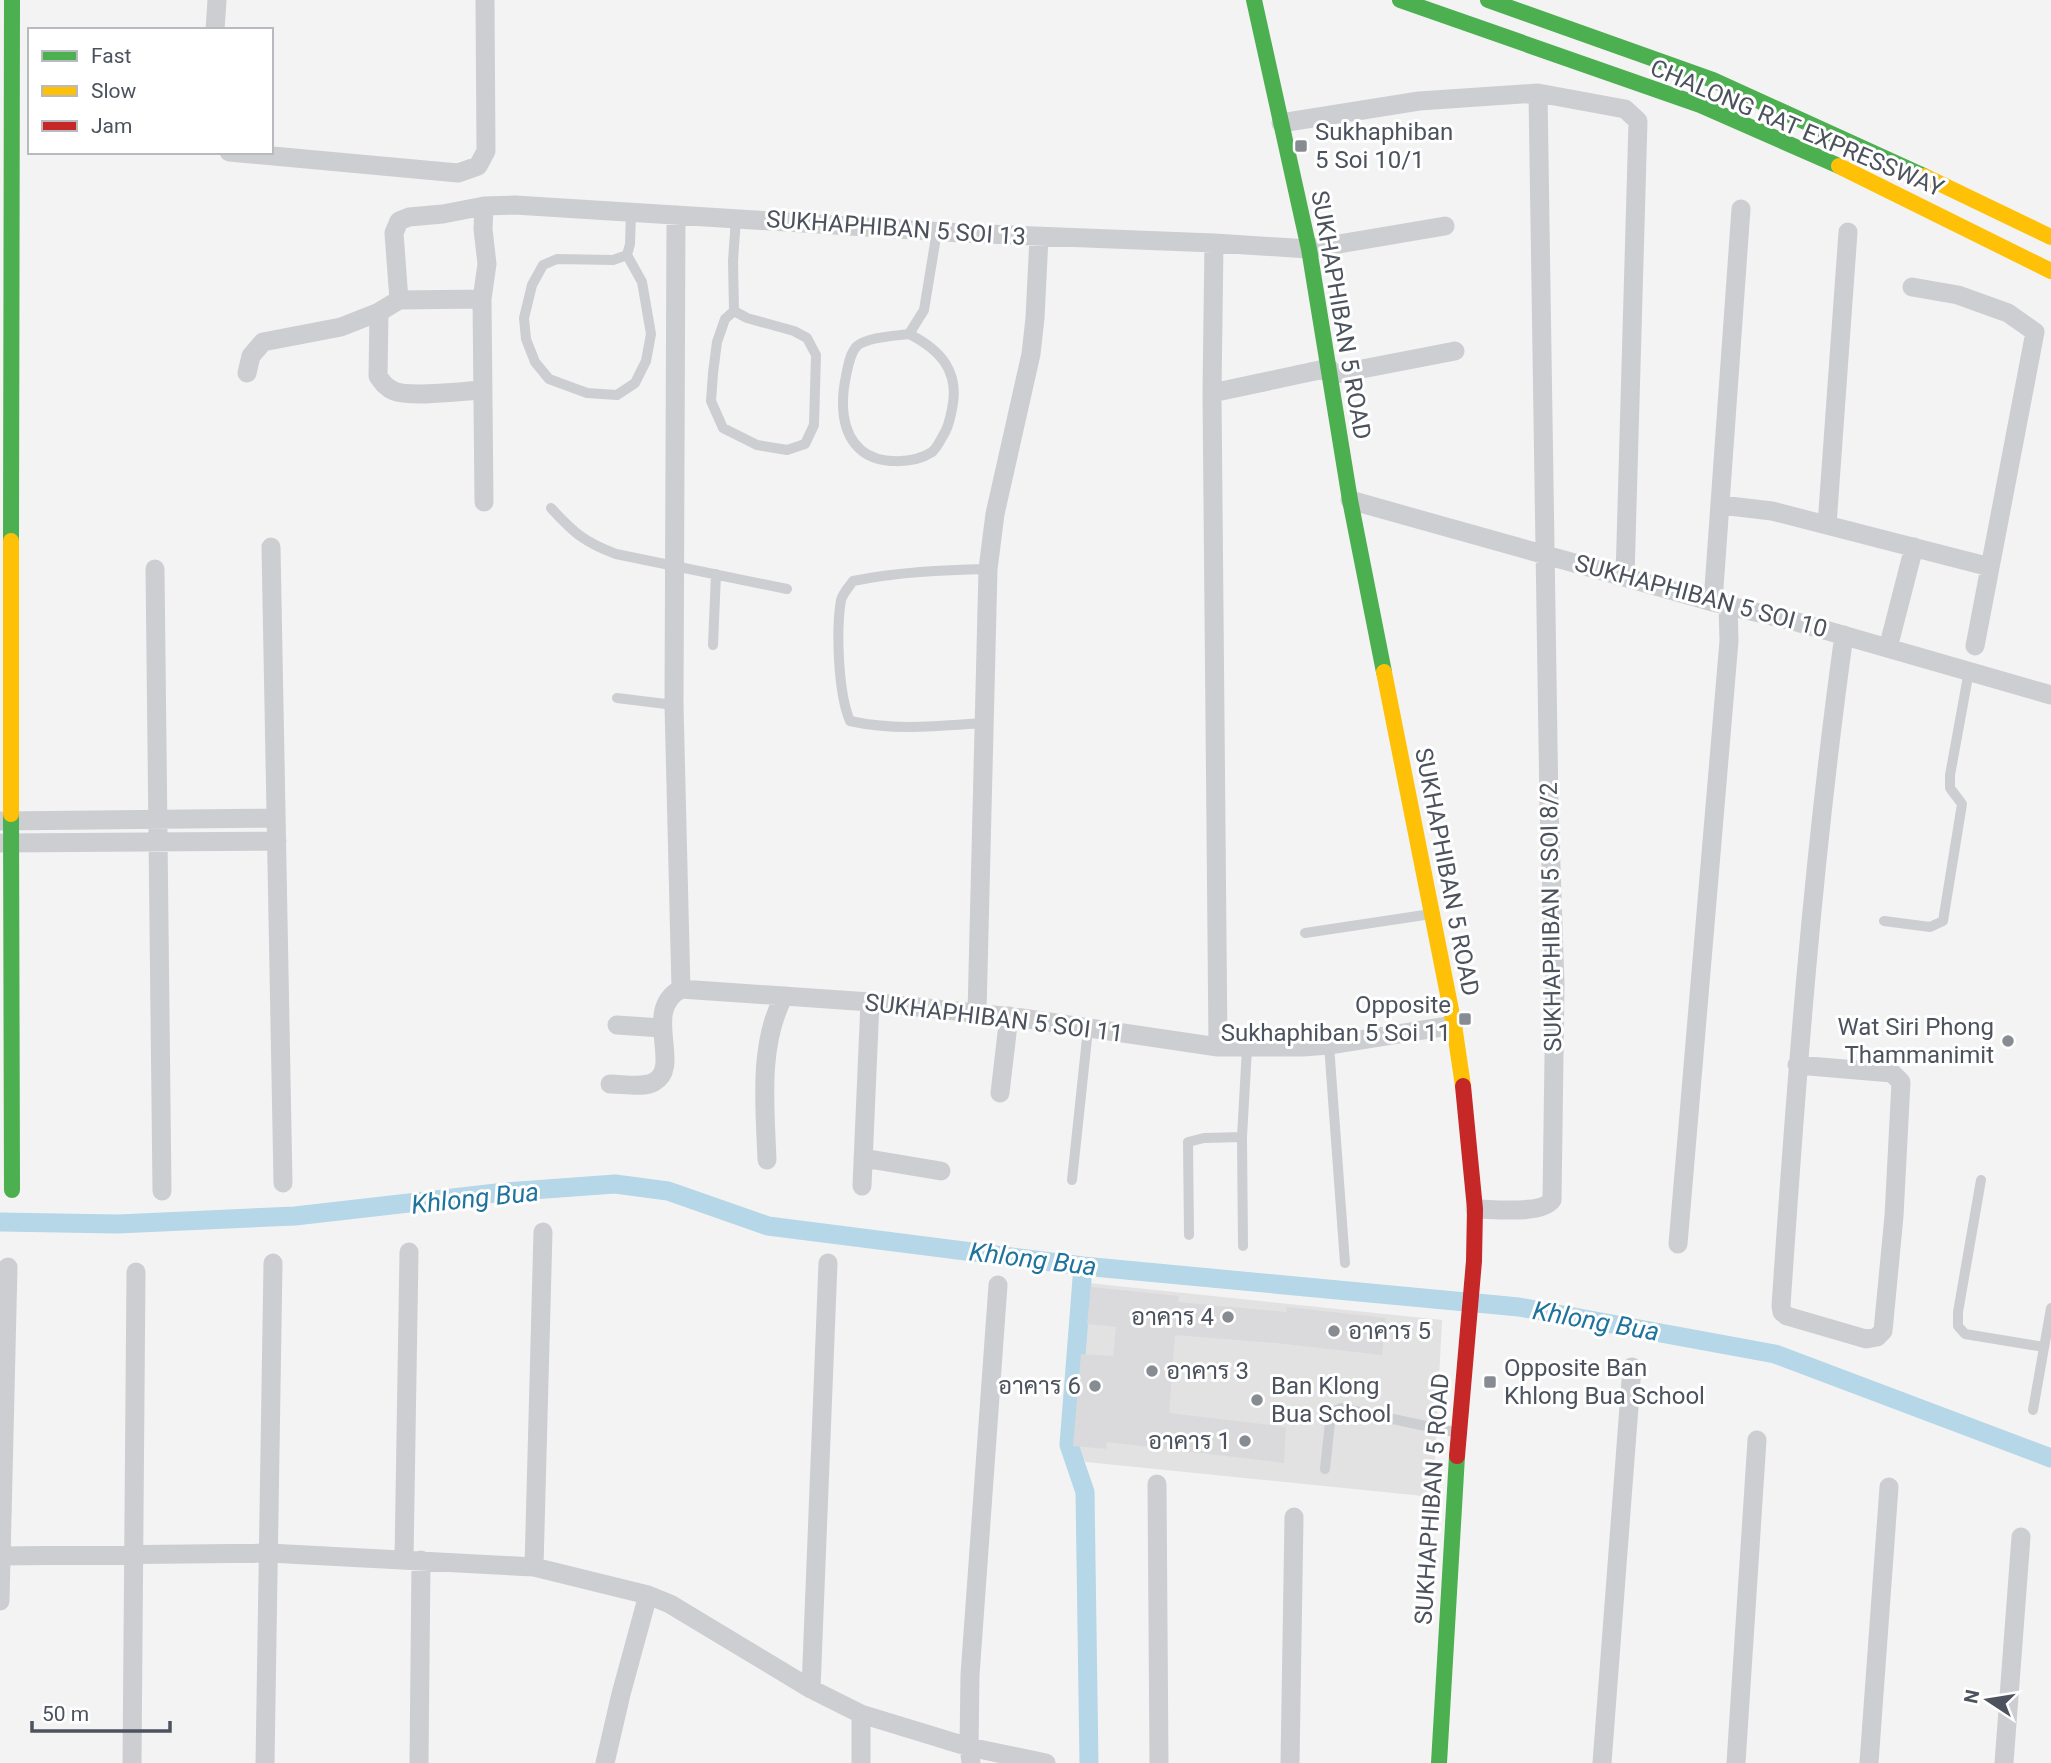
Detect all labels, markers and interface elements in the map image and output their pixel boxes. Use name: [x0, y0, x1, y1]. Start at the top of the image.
legend: [28, 28, 273, 154]
text: Fast: [91, 44, 132, 68]
street label: CHALONG RAT EXPRESSWAY: [1646, 53, 1948, 203]
text: Slow: [91, 79, 137, 103]
text: Jam: [91, 114, 132, 138]
place label: Sukhaphiban 5 Soi 10/1: [1315, 118, 1453, 174]
marker: Sukhaphiban 5 Soi 10/1: [1293, 138, 1309, 154]
street label: SUKHAPHIBAN 5 ROAD: [1305, 188, 1377, 442]
street label: SUKHAPHIBAN 5 SOI 13: [765, 205, 1027, 251]
street label: SUKHAPHIBAN 5 SOI 10: [1572, 549, 1830, 643]
street label: SUKHAPHIBAN 5 ROAD: [1409, 746, 1485, 998]
street label: SUKHAPHIBAN 5 SOI 8/2: [1535, 782, 1567, 1052]
street label: SUKHAPHIBAN 5 SOI 11: [863, 988, 1125, 1048]
place label: Opposite Sukhaphiban 5 Soi 11: [1221, 991, 1451, 1047]
marker: Opposite Sukhaphiban 5 Soi 11: [1457, 1011, 1473, 1027]
place label: Wat Siri Phong Thammanimit: [1837, 1013, 1994, 1069]
marker: Wat Siri Phong Thammanimit: [2000, 1033, 2016, 1049]
water label: Khlong Bua: [410, 1176, 540, 1220]
water label: Khlong Bua: [968, 1236, 1098, 1282]
water label: Khlong Bua: [1530, 1295, 1662, 1347]
place label: อาคาร 4: [1131, 1303, 1214, 1331]
marker: อาคาร 4: [1220, 1309, 1236, 1325]
place label: อาคาร 5: [1348, 1317, 1431, 1345]
marker: อาคาร 5: [1326, 1323, 1342, 1339]
place label: Opposite Ban Khlong Bua School: [1504, 1354, 1705, 1410]
place label: อาคาร 3: [1166, 1357, 1249, 1385]
marker: อาคาร 3: [1144, 1363, 1160, 1379]
place label: อาคาร 6: [998, 1372, 1081, 1400]
place label: Ban Klong Bua School: [1271, 1372, 1391, 1428]
street label: SUKHAPHIBAN 5 ROAD: [1409, 1372, 1455, 1626]
marker: Opposite Ban Khlong Bua School: [1482, 1374, 1498, 1390]
marker: อาคาร 6: [1087, 1378, 1103, 1394]
marker: Ban Klong Bua School: [1249, 1392, 1265, 1408]
place label: อาคาร 1: [1148, 1427, 1231, 1455]
marker: อาคาร 1: [1237, 1433, 1253, 1449]
north arrow: [1953, 1665, 2023, 1735]
text: N: [1959, 1688, 1985, 1706]
scale bar: [32, 1690, 170, 1734]
text: 50 m: [42, 1702, 89, 1726]

